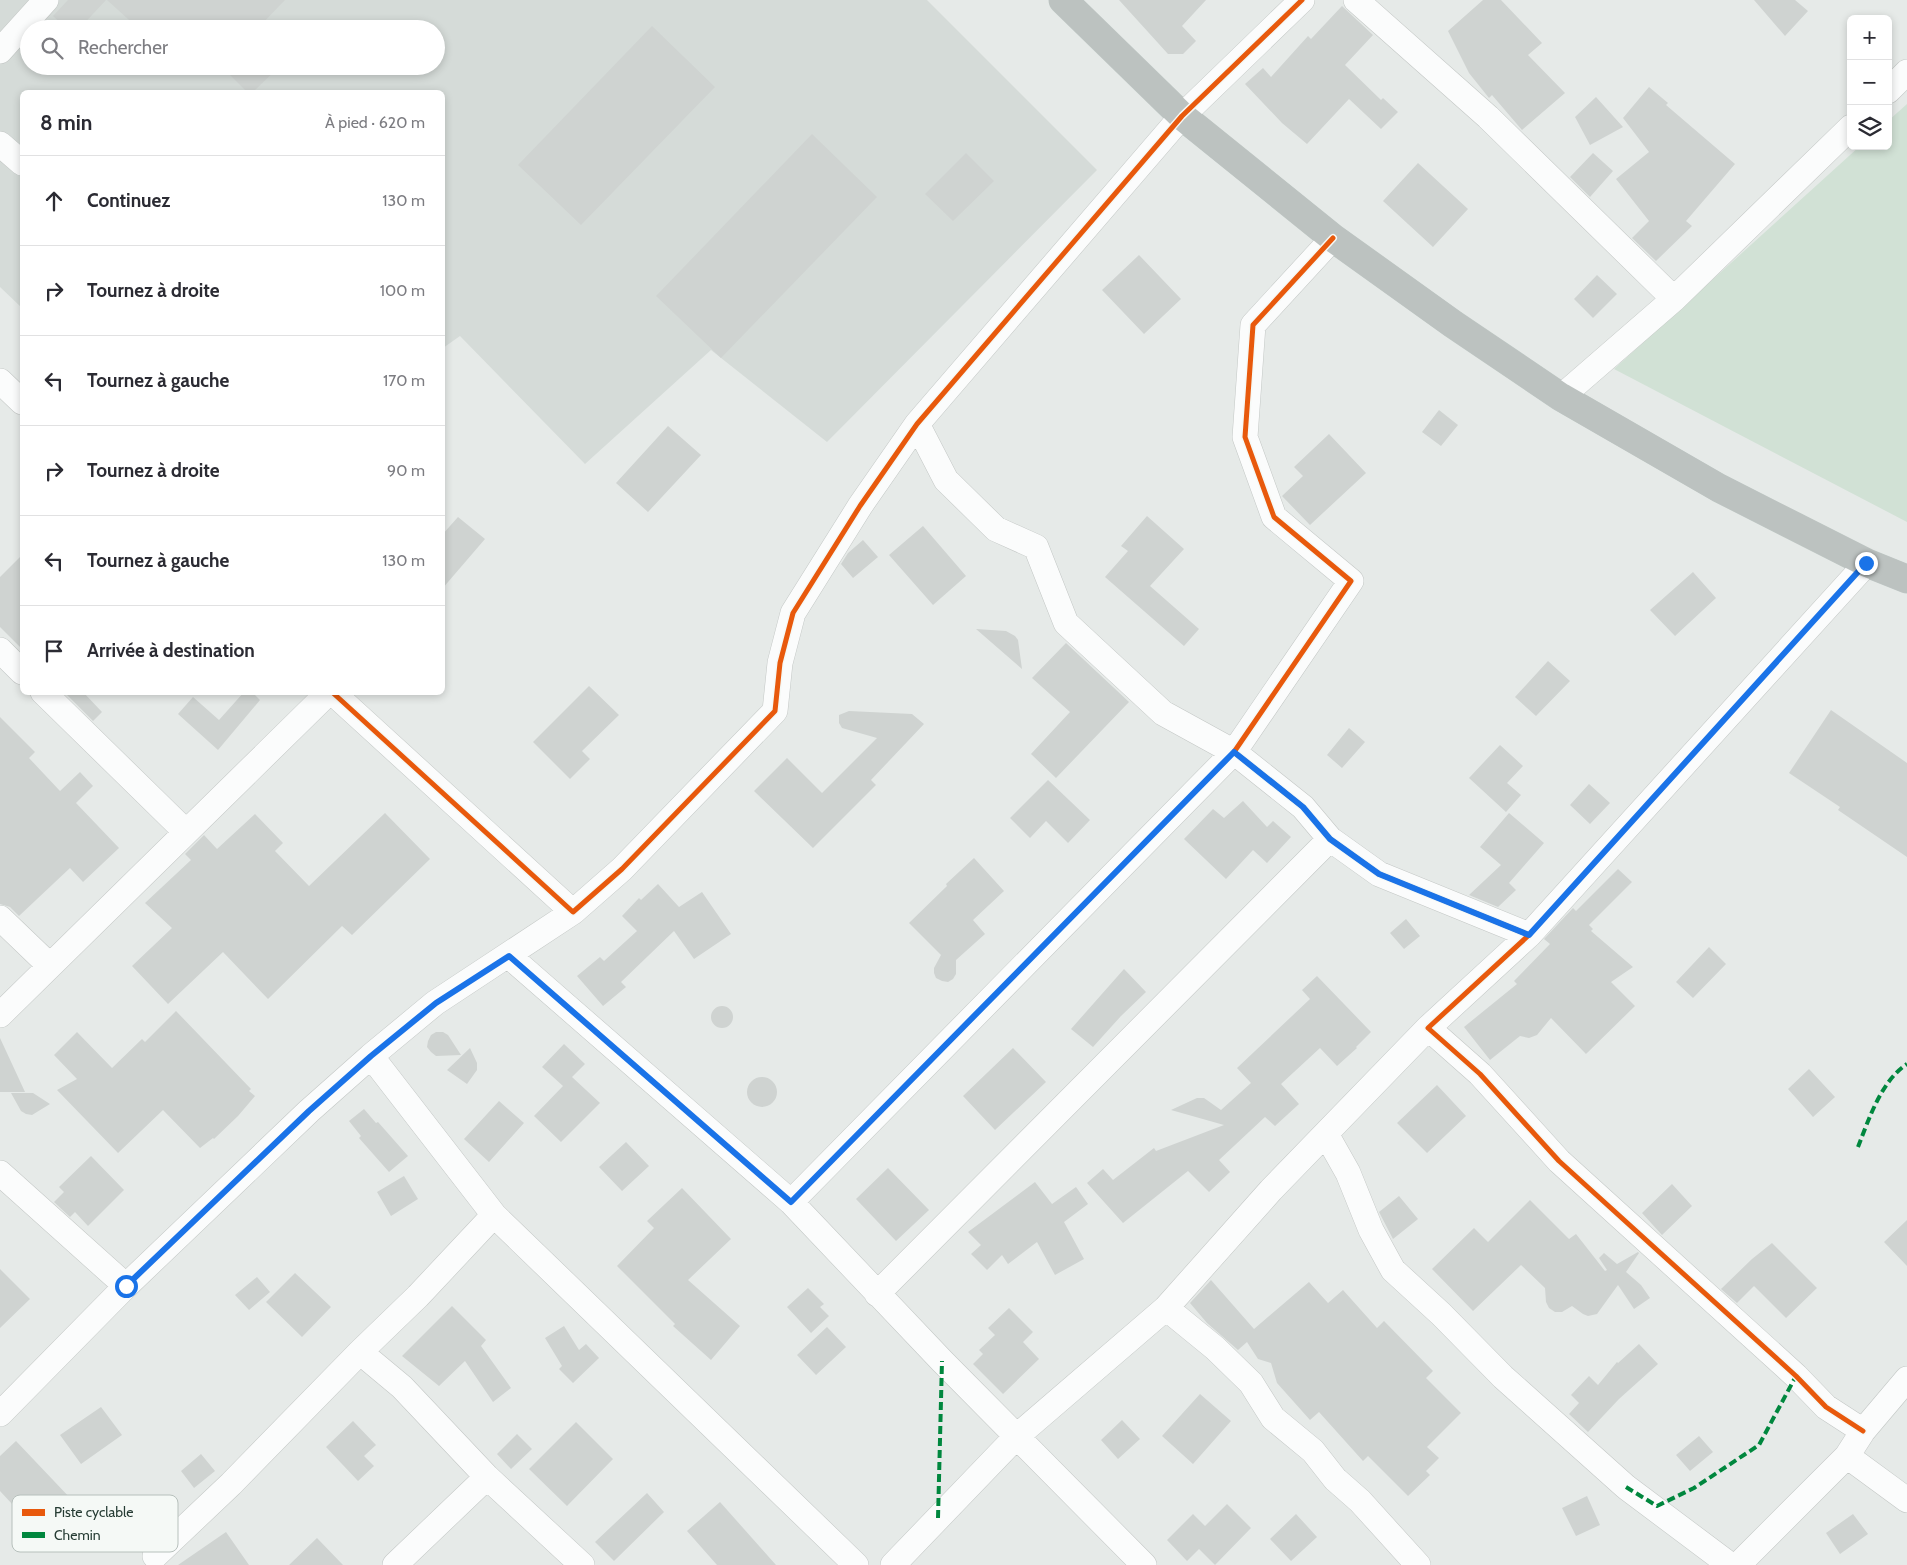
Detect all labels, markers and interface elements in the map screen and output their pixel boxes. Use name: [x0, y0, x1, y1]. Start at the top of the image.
map controls: [1847, 15, 1892, 150]
button: +: [1847, 15, 1892, 60]
search box: [20, 20, 445, 75]
icon: search: [38, 34, 66, 62]
text: Rechercher: [78, 36, 168, 59]
button: −: [1847, 60, 1892, 105]
button: layers: [1847, 105, 1892, 150]
text: 8 min: [40, 110, 92, 135]
text: À pied · 620 m: [325, 113, 425, 132]
icon: ahead: [40, 187, 68, 215]
text: Continuez: [87, 189, 170, 212]
text: 130 m: [382, 191, 425, 210]
icon: right: [40, 277, 68, 305]
text: Tournez à droite: [87, 279, 220, 302]
text: 100 m: [380, 281, 425, 300]
icon: left: [40, 367, 68, 395]
text: Tournez à gauche: [87, 369, 229, 392]
text: 170 m: [383, 371, 425, 390]
icon: right: [40, 457, 68, 485]
text: Tournez à droite: [87, 459, 220, 482]
text: 90 m: [387, 461, 425, 480]
icon: left: [40, 547, 68, 575]
text: Tournez à gauche: [87, 549, 229, 572]
text: 130 m: [382, 551, 425, 570]
route end: [1855, 552, 1878, 575]
icon: arrive: [40, 637, 68, 665]
text: Arrivée à destination: [87, 639, 255, 662]
route start: [115, 1275, 138, 1298]
legend: [12, 1495, 178, 1552]
text: Piste cyclable: [54, 1503, 134, 1521]
text: Chemin: [54, 1526, 101, 1544]

